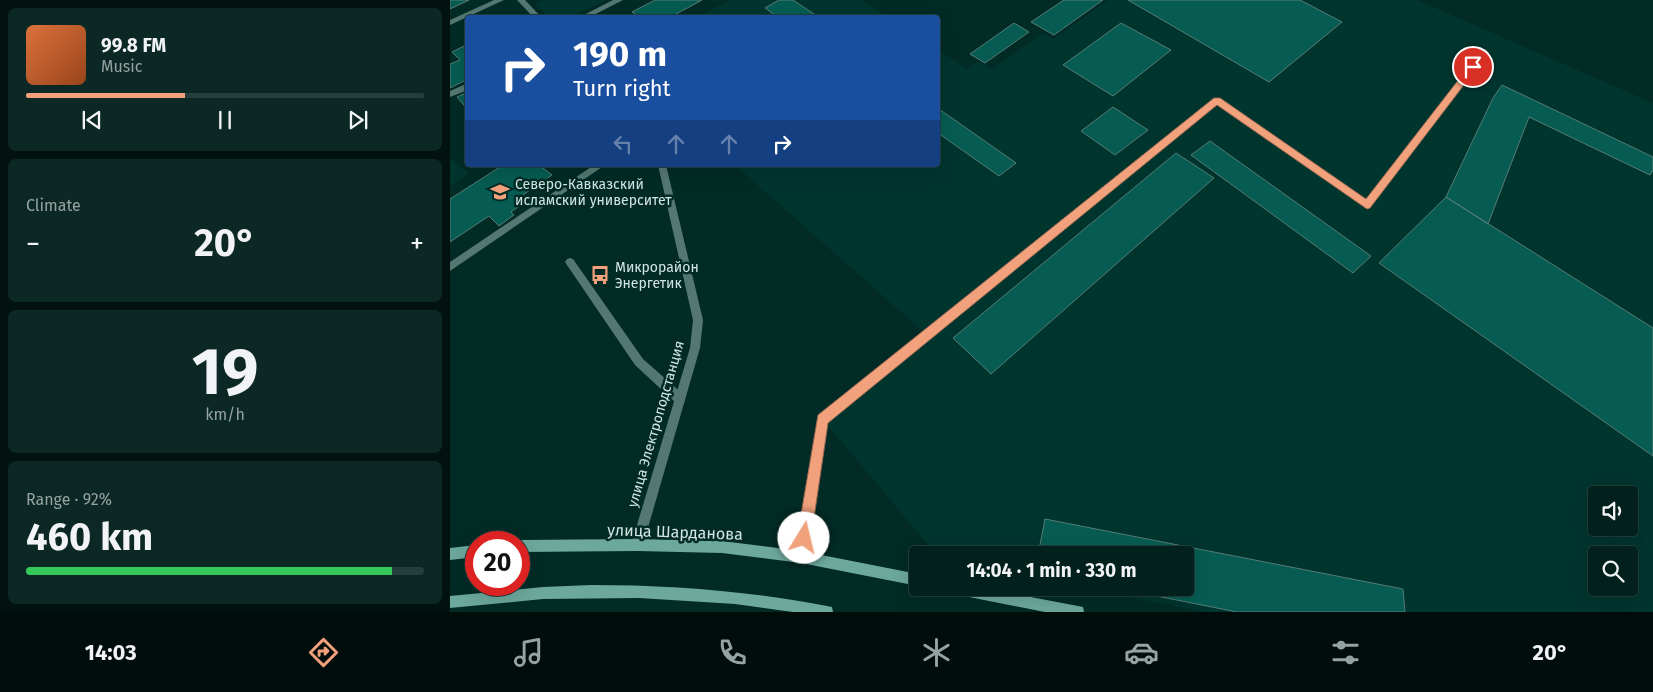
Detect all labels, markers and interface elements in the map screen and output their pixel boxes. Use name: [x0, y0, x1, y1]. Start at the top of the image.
text: 190 m: [573, 33, 667, 75]
text: 99.8 FM: [101, 34, 166, 57]
icon: right: [490, 35, 555, 100]
pin: [1452, 46, 1494, 88]
icon: arrive: [1459, 53, 1487, 81]
text: Music: [101, 57, 142, 76]
text: Turn right: [573, 75, 670, 102]
icon: previous: [78, 106, 106, 134]
icon: pause: [211, 106, 239, 134]
icon: next: [344, 106, 372, 134]
icon: left: [609, 130, 637, 158]
icon: ahead: [662, 130, 690, 158]
icon: ahead: [715, 130, 743, 158]
icon: right: [768, 130, 796, 158]
place label: Северо-Кавказский исламский университет: [515, 176, 672, 209]
school or university icon: Северо-Кавказский исламский университет: [489, 181, 511, 203]
text: Climate: [26, 196, 81, 215]
text: 20°: [194, 220, 256, 266]
text: −: [26, 227, 40, 260]
text: +: [410, 227, 424, 260]
place label: Микрорайон Энергетик: [615, 259, 699, 292]
bus stop icon: Микрорайон Энергетик: [589, 264, 611, 286]
text: 19: [192, 333, 258, 411]
street label: улица Электроподстанция: [624, 339, 688, 509]
text: km/h: [205, 405, 245, 424]
map controls: [1588, 486, 1638, 596]
button: sound: [1588, 486, 1638, 536]
text: Range · 92%: [26, 490, 112, 509]
position arrow: [777, 511, 829, 563]
text: 460 km: [26, 514, 153, 560]
street label: улица Шарданова: [607, 520, 743, 544]
speed limit sign: 20: [465, 531, 530, 596]
button: search: [1588, 546, 1638, 596]
text: 14:04 · 1 min · 330 m: [966, 559, 1137, 582]
icon: directions: [306, 635, 341, 670]
icon: music: [511, 635, 546, 670]
icon: phone: [715, 635, 750, 670]
icon: climate: [919, 635, 954, 670]
icon: car: [1124, 635, 1159, 670]
icon: filters: [1328, 635, 1363, 670]
text: 14:03: [85, 639, 137, 666]
text: 20°: [1533, 639, 1568, 666]

